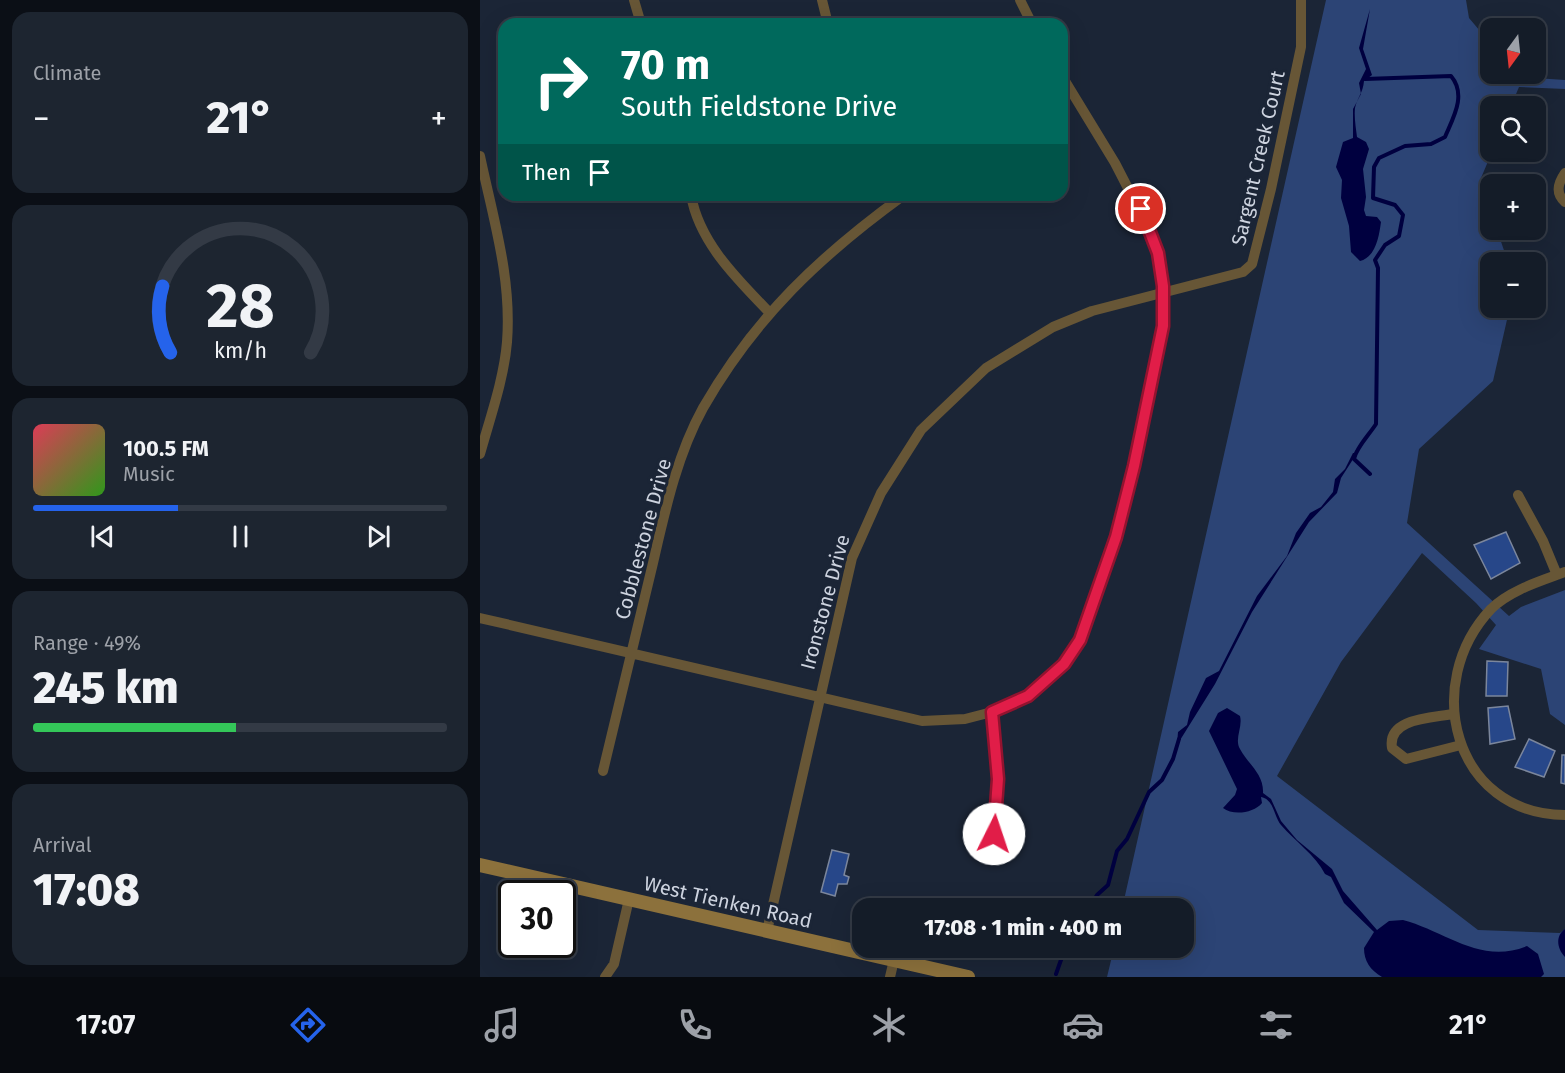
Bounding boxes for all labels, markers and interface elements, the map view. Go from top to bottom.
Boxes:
north arrow [1480,18,1546,84]
map controls [1480,18,1546,318]
text: 70 m [621,40,710,90]
icon: right [522,42,600,120]
text: Climate [33,61,101,85]
street label: Sargent Creek Court [1226,67,1290,248]
text: 21° [206,91,274,145]
text: South Fieldstone Drive [621,91,897,123]
button: search [1480,96,1546,162]
text: − [33,99,50,139]
text: + [431,99,447,139]
icon: arrive [583,156,616,189]
text: Then [522,159,571,186]
button: + [1480,174,1546,240]
pin [1115,183,1166,234]
icon: arrive [1124,192,1157,225]
button: − [1480,252,1546,318]
text: 28 [206,269,274,344]
text: km/h [213,338,267,364]
text: 100.5 FM [123,435,209,462]
street label: Cobblestone Drive [610,456,676,622]
text: Music [123,462,175,486]
icon: previous [86,520,119,553]
icon: pause [224,520,257,553]
icon: next [362,520,395,553]
street label: Ironstone Drive [795,532,855,672]
text: Range · 49% [33,631,141,655]
text: 245 km [33,661,179,715]
position arrow [962,802,1026,866]
text: Arrival [33,833,92,857]
text: 17:08 [33,863,140,917]
street label: West Tienken Road [642,871,814,933]
speed limit sign: 30 [498,880,576,958]
text: 17:08 · 1 min · 400 m [924,914,1122,941]
icon: directions [287,1004,329,1046]
icon: music [481,1004,523,1046]
icon: phone [674,1004,716,1046]
icon: climate [868,1004,910,1046]
icon: car [1062,1004,1104,1046]
icon: filters [1255,1004,1297,1046]
text: 17:07 [76,1009,135,1041]
text: 21° [1449,1009,1489,1041]

